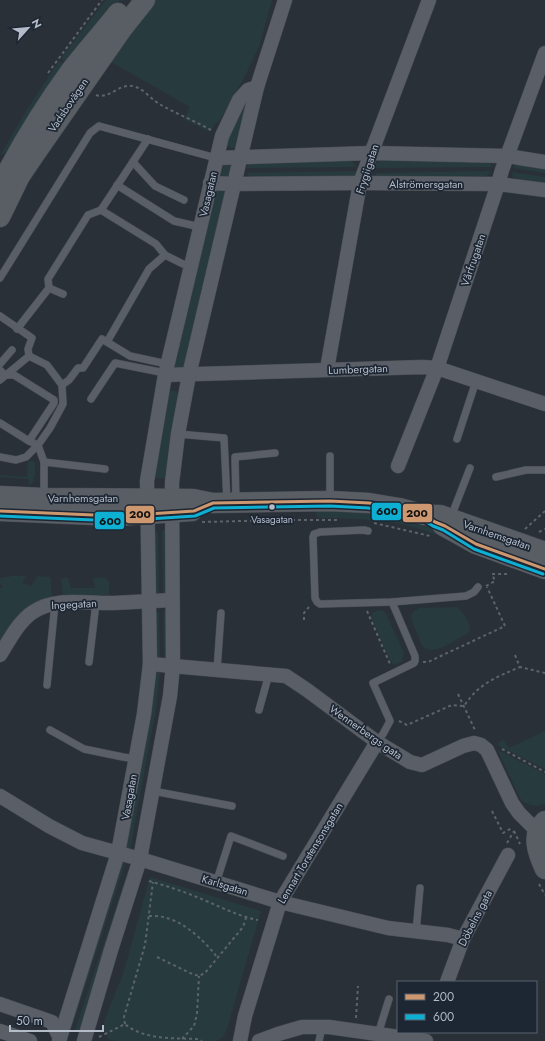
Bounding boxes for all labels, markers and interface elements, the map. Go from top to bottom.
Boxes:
north arrow [8,8,48,48]
text: N [28,16,46,31]
street label: Vadsbovägen [44,75,92,135]
street label: Frygiigatan [351,142,383,196]
street label: Vasagatan [195,170,221,218]
street label: Alströmersgatan [389,176,463,192]
street label: Vårfrugatan [457,232,489,288]
street label: Lumbergatan [328,360,388,378]
street label: Varnhemsgatan [48,490,118,506]
marker: Vasagatan [267,502,277,512]
line badge: 600 [371,502,402,521]
text: 600 [376,503,398,519]
line badge: 200 [402,503,433,523]
line badge: 200 [125,505,155,524]
text: 200 [406,505,428,521]
text: 200 [129,506,151,522]
line badge: 600 [94,511,125,530]
place label: Vasagatan [251,512,293,527]
text: 600 [99,513,121,529]
street label: Varnhemsgatan [461,516,533,554]
street label: Ingegatan [51,595,97,613]
street label: Wennerbergs gata [326,701,406,763]
street label: Vasagatan [117,773,141,821]
street label: Lennart Torstensonsgatan [273,799,347,907]
street label: Karlsgatan [200,870,250,900]
street label: Döbelns gata [454,887,496,949]
legend [397,981,537,1033]
text: 200 [433,988,454,1006]
scale bar [10,1007,103,1033]
text: 600 [433,1008,454,1026]
text: 50 m [16,1012,43,1030]

